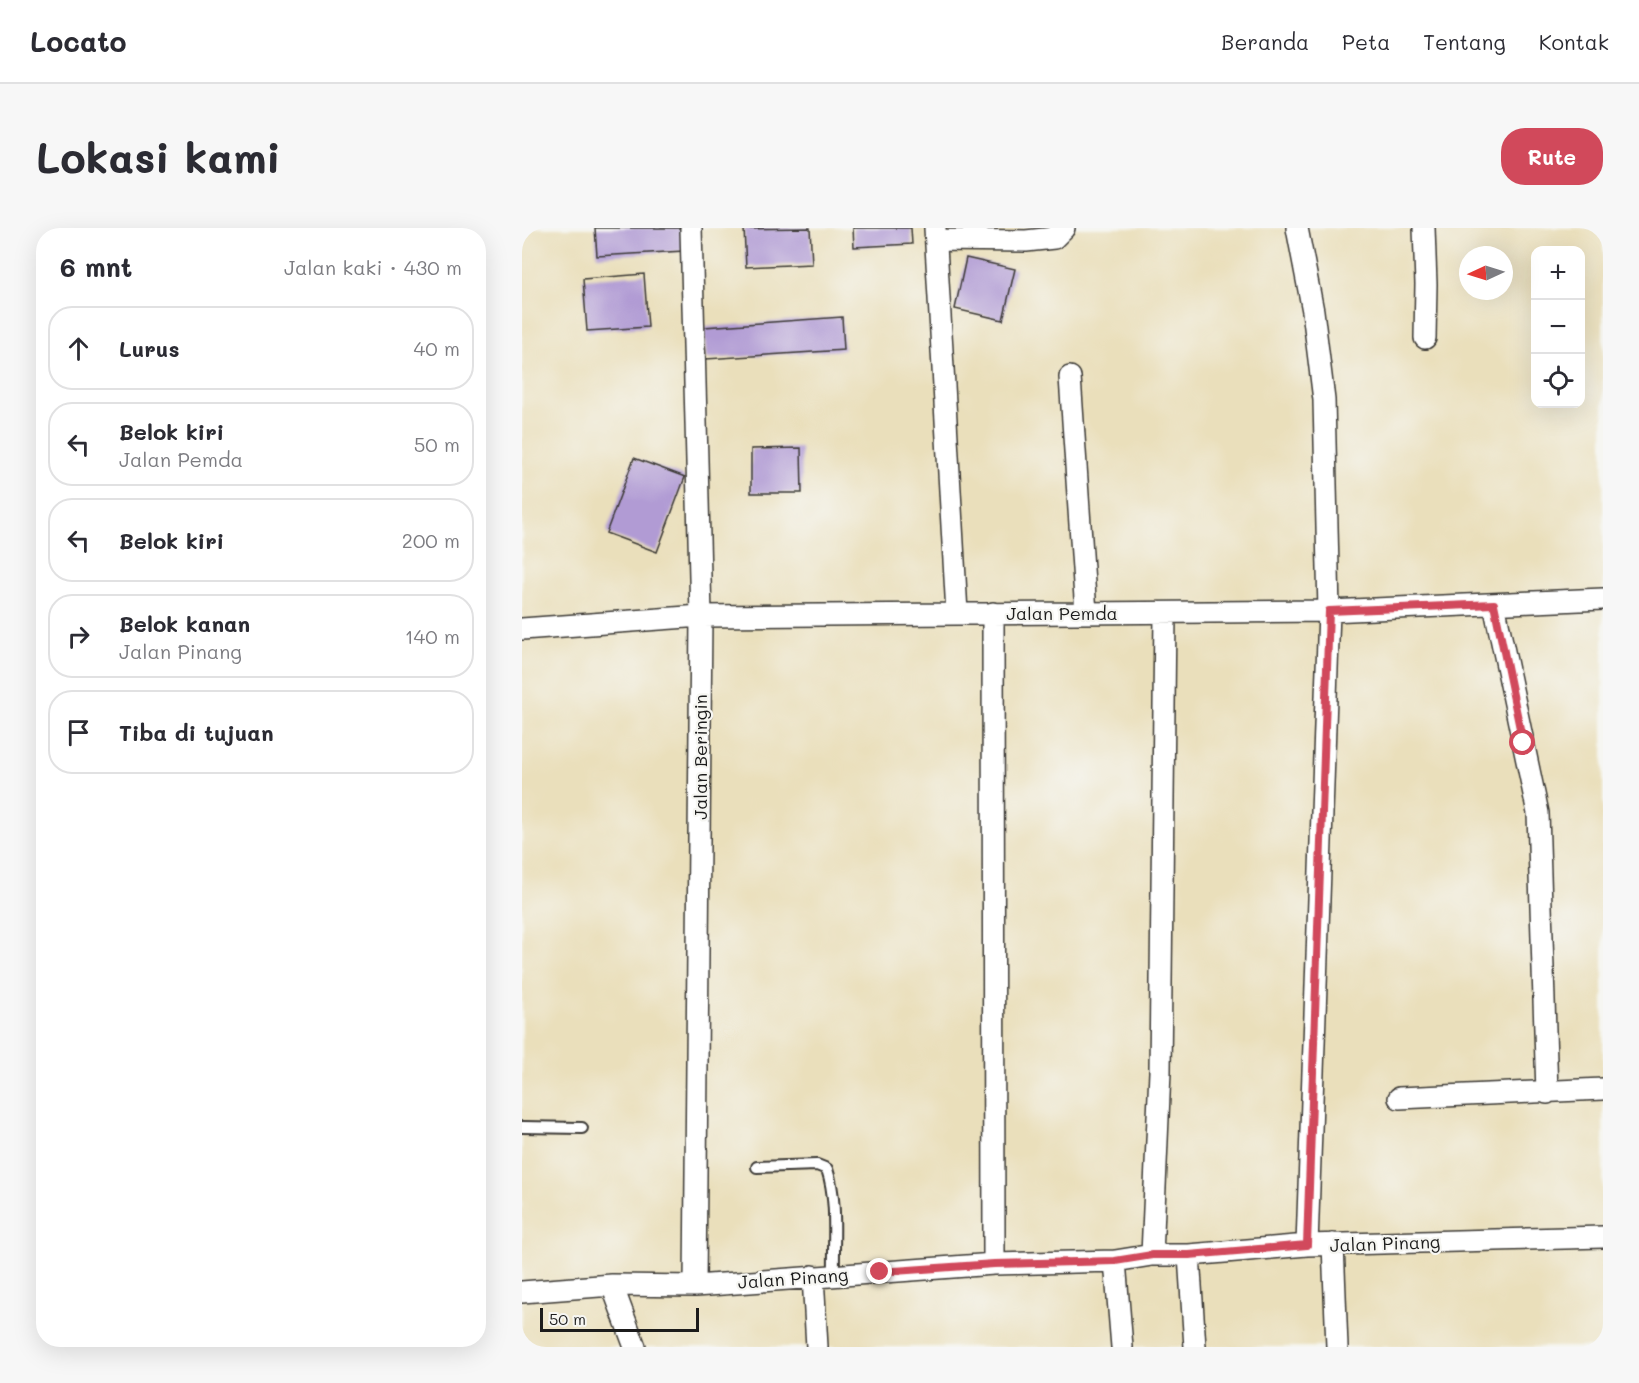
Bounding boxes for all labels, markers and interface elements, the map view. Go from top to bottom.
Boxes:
text: Locato [30,23,127,59]
text: Beranda [1221,28,1309,55]
text: Peta [1342,28,1390,55]
text: Tentang [1423,28,1506,55]
text: Kontak [1539,28,1609,55]
button: Rute [1501,128,1603,185]
text: Lokasi kami [36,129,281,184]
north arrow [1459,246,1513,300]
map controls [1531,246,1585,408]
button: + [1531,246,1585,300]
text: 6 mnt [60,250,132,284]
text: Jalan kaki · 430 m [284,254,462,280]
button: − [1531,300,1585,354]
icon: ahead [62,332,95,365]
text: Lurus [119,334,180,363]
text: 40 m [414,335,460,361]
button: locate [1531,354,1585,408]
text: Belok kiri [119,417,224,446]
icon: left [62,428,95,461]
text: 50 m [414,431,460,457]
text: Jalan Pemda [119,446,243,472]
icon: left [62,524,95,557]
text: Belok kiri [119,526,224,555]
text: 200 m [402,527,460,553]
street label: Jalan Pemda [1006,601,1118,625]
text: Belok kanan [119,609,250,638]
icon: right [62,620,95,653]
text: 140 m [405,623,460,649]
text: Jalan Pinang [119,638,242,664]
street label: Jalan Beringin [688,694,712,820]
icon: arrive [62,716,95,749]
text: Tiba di tujuan [119,718,274,747]
route start [1509,729,1535,755]
street label: Jalan Pinang [1329,1229,1441,1257]
route end [866,1258,892,1284]
street label: Jalan Pinang [737,1262,849,1294]
scale bar [540,1305,699,1332]
text: 50 m [549,1308,586,1329]

